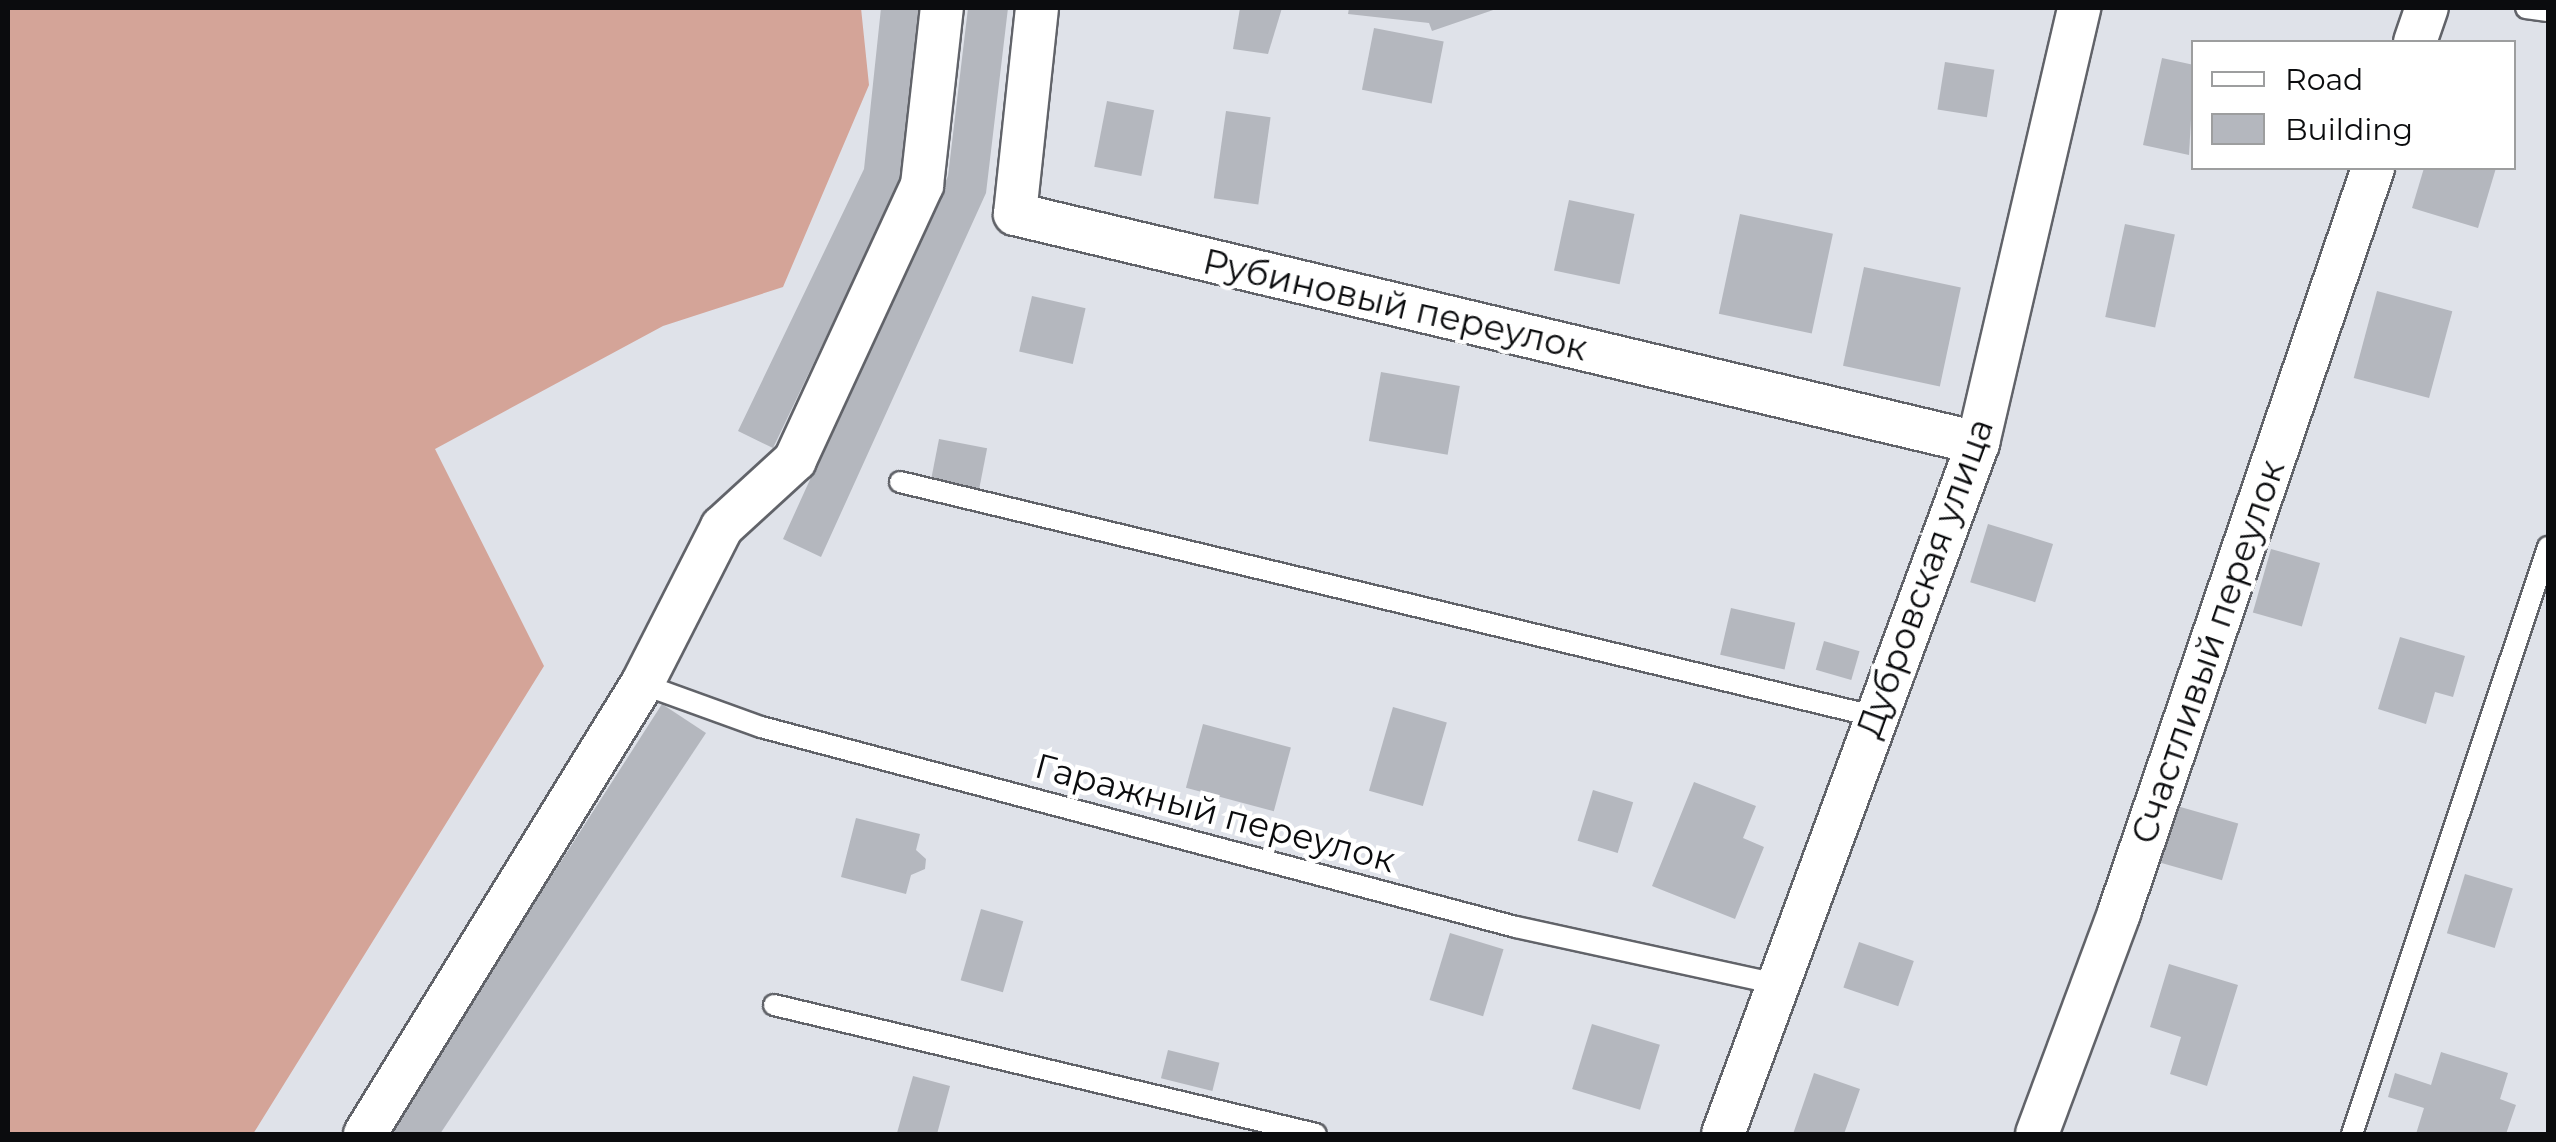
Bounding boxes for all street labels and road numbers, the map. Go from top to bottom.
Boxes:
street label: Рубиновый переулок [1199,240,1591,370]
street label: Дубровская улица [1848,413,2002,743]
street label: Счастливый переулок [2123,455,2293,849]
street label: Гаражный переулок [1030,745,1400,881]

